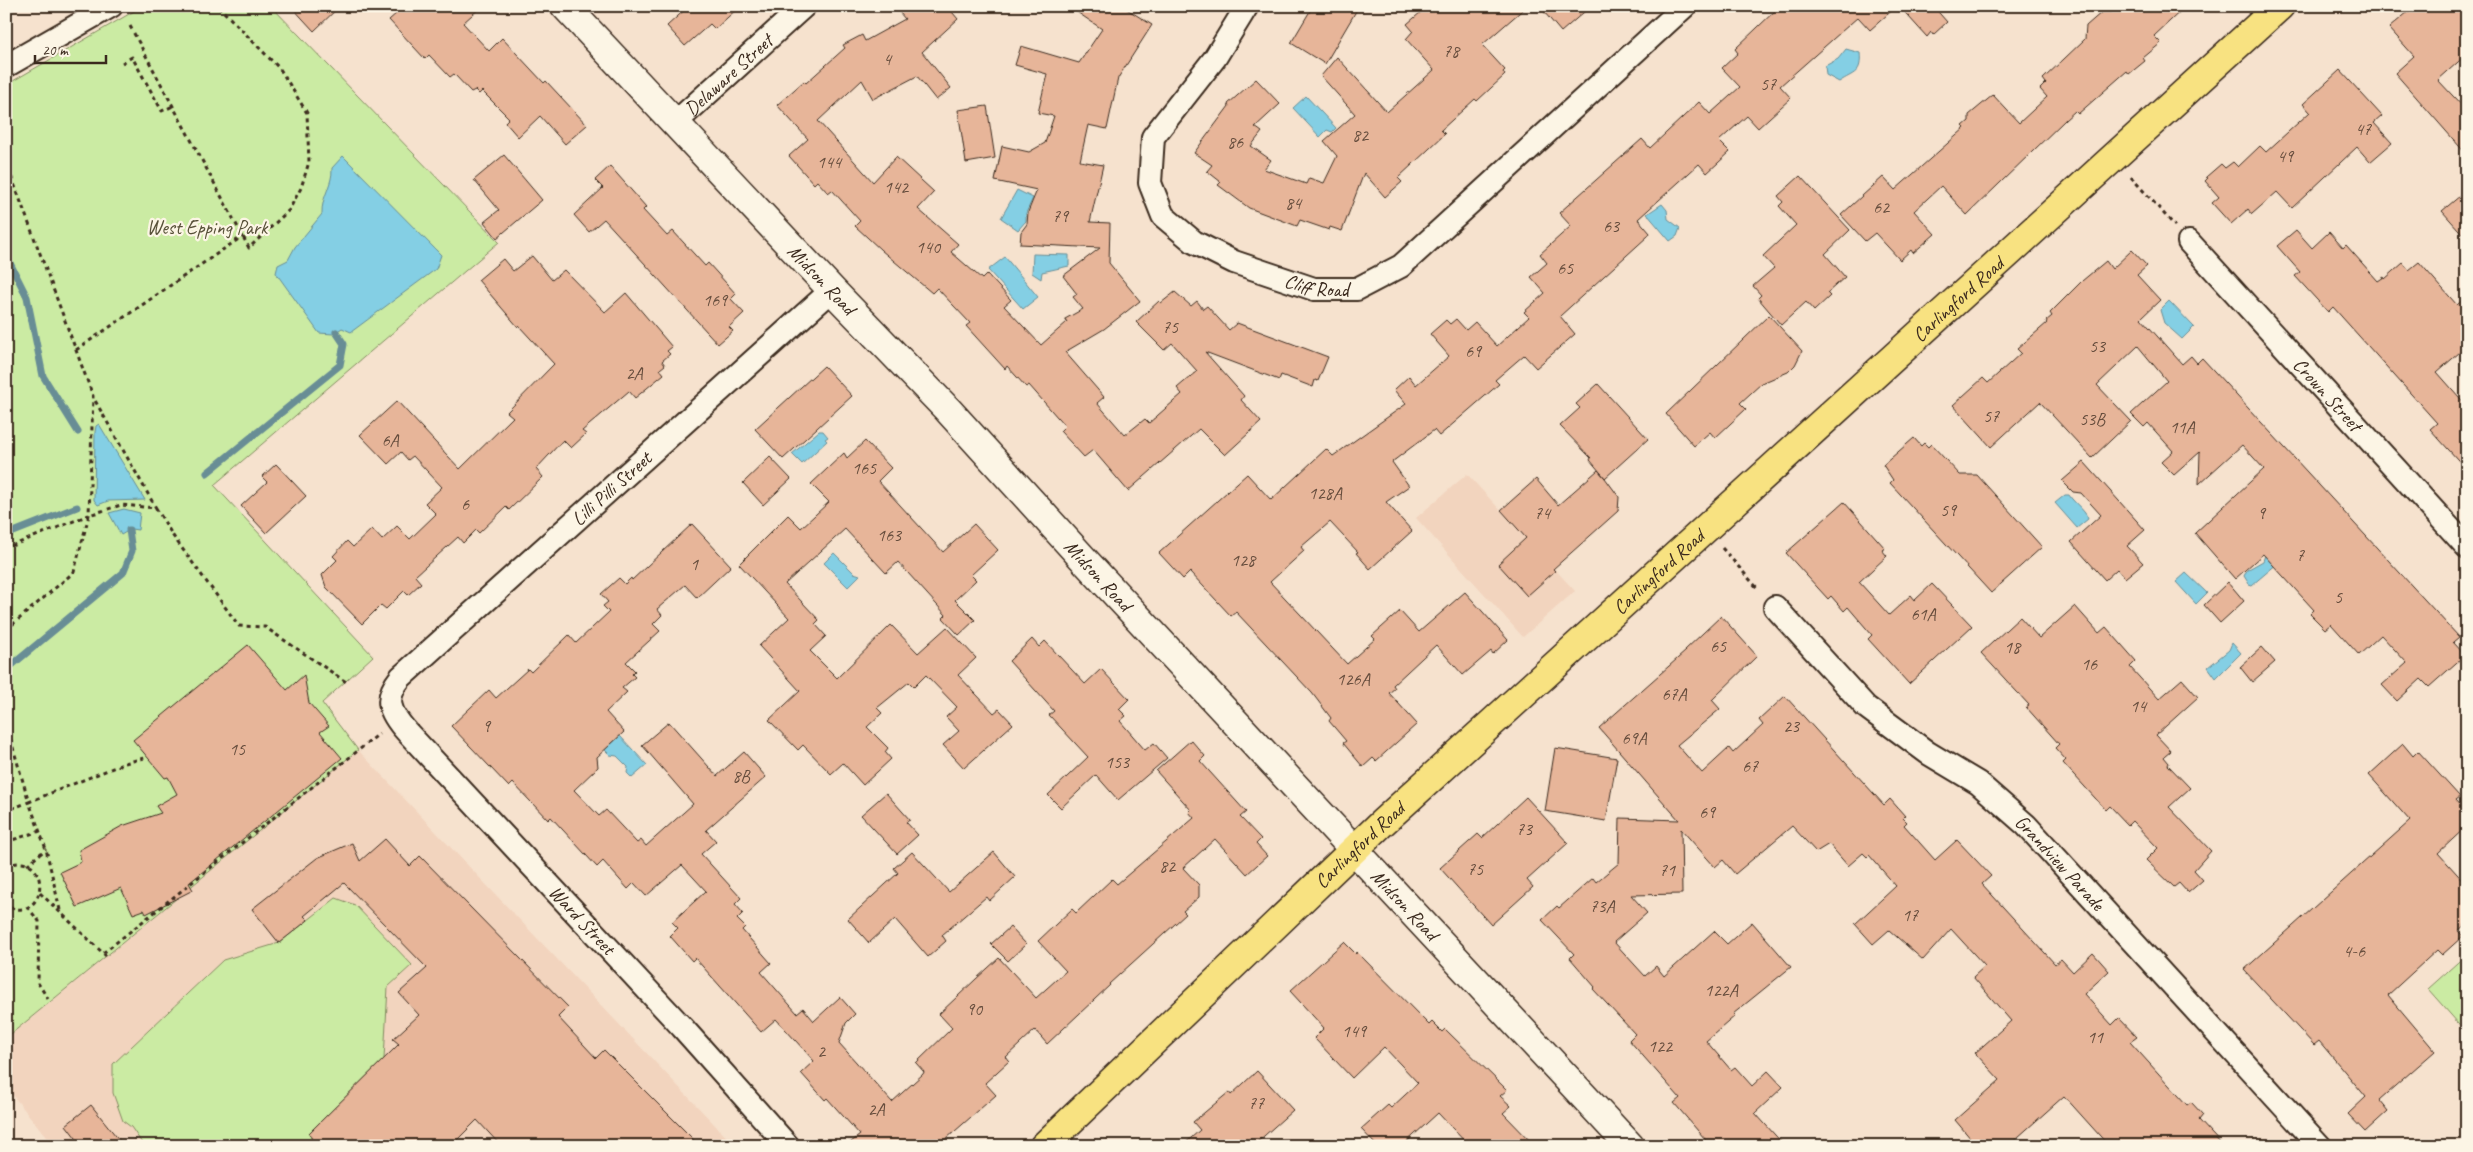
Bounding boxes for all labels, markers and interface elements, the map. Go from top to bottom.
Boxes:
street label: Delaware Street [679,26,780,121]
scale bar [35,32,106,64]
house number: 78 [1443,40,1461,62]
text: 20 m [42,41,69,60]
house number: 4 [883,48,893,70]
house number: 57 [1760,73,1777,95]
house number: 47 [2355,118,2372,140]
house number: 82 [1352,124,1370,146]
house number: 86 [1227,131,1244,153]
house number: 49 [2277,145,2295,167]
house number: 144 [817,151,843,173]
house number: 142 [884,176,910,198]
house number: 84 [1285,192,1303,214]
house number: 62 [1873,196,1891,218]
house number: 79 [1052,205,1070,227]
park label: West Epping Park [147,215,269,240]
house number: 63 [1603,215,1621,237]
house number: 140 [916,236,942,258]
street label: Midson Road [783,239,864,322]
street label: Carlingford Road [1907,249,2011,347]
house number: 65 [1557,257,1574,279]
street label: Cliff Road [1282,268,1352,302]
house number: 169 [703,289,729,311]
house number: 75 [1162,316,1179,338]
house number: 53 [2089,335,2107,357]
house number: 69 [1465,340,1483,362]
street label: Crown Street [2288,352,2370,439]
house number: 2A [625,362,644,384]
house number: 57 [1983,405,2000,427]
house number: 53B [2079,408,2106,430]
house number: 11A [2169,416,2196,438]
house number: 6A [381,429,400,451]
street label: Lilli Pilli Street [566,444,658,531]
house number: 165 [852,457,877,479]
house number: 128A [1308,482,1343,504]
house number: 6 [461,493,470,515]
house number: 59 [1940,499,1958,521]
house number: 74 [1534,502,1552,524]
house number: 9 [2257,502,2267,524]
street label: Carlingford Road [1607,522,1712,620]
house number: 163 [877,524,903,546]
street label: Midson Road [1059,534,1140,618]
house number: 7 [2296,544,2305,566]
house number: 128 [1231,549,1257,571]
house number: 1 [690,553,699,575]
house number: 5 [2334,586,2343,608]
house number: 61A [1910,603,1937,625]
house number: 65 [1710,635,1727,657]
house number: 18 [2004,636,2022,658]
house number: 16 [2081,653,2098,675]
house number: 126A [1336,668,1371,690]
house number: 67A [1661,683,1688,705]
house number: 14 [2130,695,2148,717]
house number: 9 [482,715,492,737]
house number: 23 [1783,715,1801,737]
house number: 69A [1621,727,1648,749]
house number: 15 [229,738,246,760]
house number: 153 [1105,751,1131,773]
house number: 67 [1742,755,1759,777]
house number: 8B [732,765,751,787]
street label: Carlingford Road [1309,794,1412,894]
house number: 69 [1699,801,1717,823]
street label: Grandview Parade [2010,809,2111,917]
house number: 73 [1516,818,1534,840]
house number: 82 [1159,855,1177,877]
house number: 75 [1467,858,1484,880]
house number: 71 [1659,859,1676,881]
street label: Midson Road [1366,864,1446,948]
street label: Ward Street [543,880,622,962]
house number: 73A [1589,895,1616,917]
house number: 17 [1902,904,1919,926]
house number: 4-6 [2343,940,2366,962]
house number: 122A [1704,979,1739,1001]
house number: 90 [966,998,984,1020]
house number: 149 [1342,1020,1368,1042]
house number: 11 [2087,1026,2104,1048]
house number: 122 [1648,1035,1674,1057]
house number: 2 [817,1040,827,1062]
house number: 77 [1248,1092,1265,1114]
house number: 2A [867,1098,886,1120]

